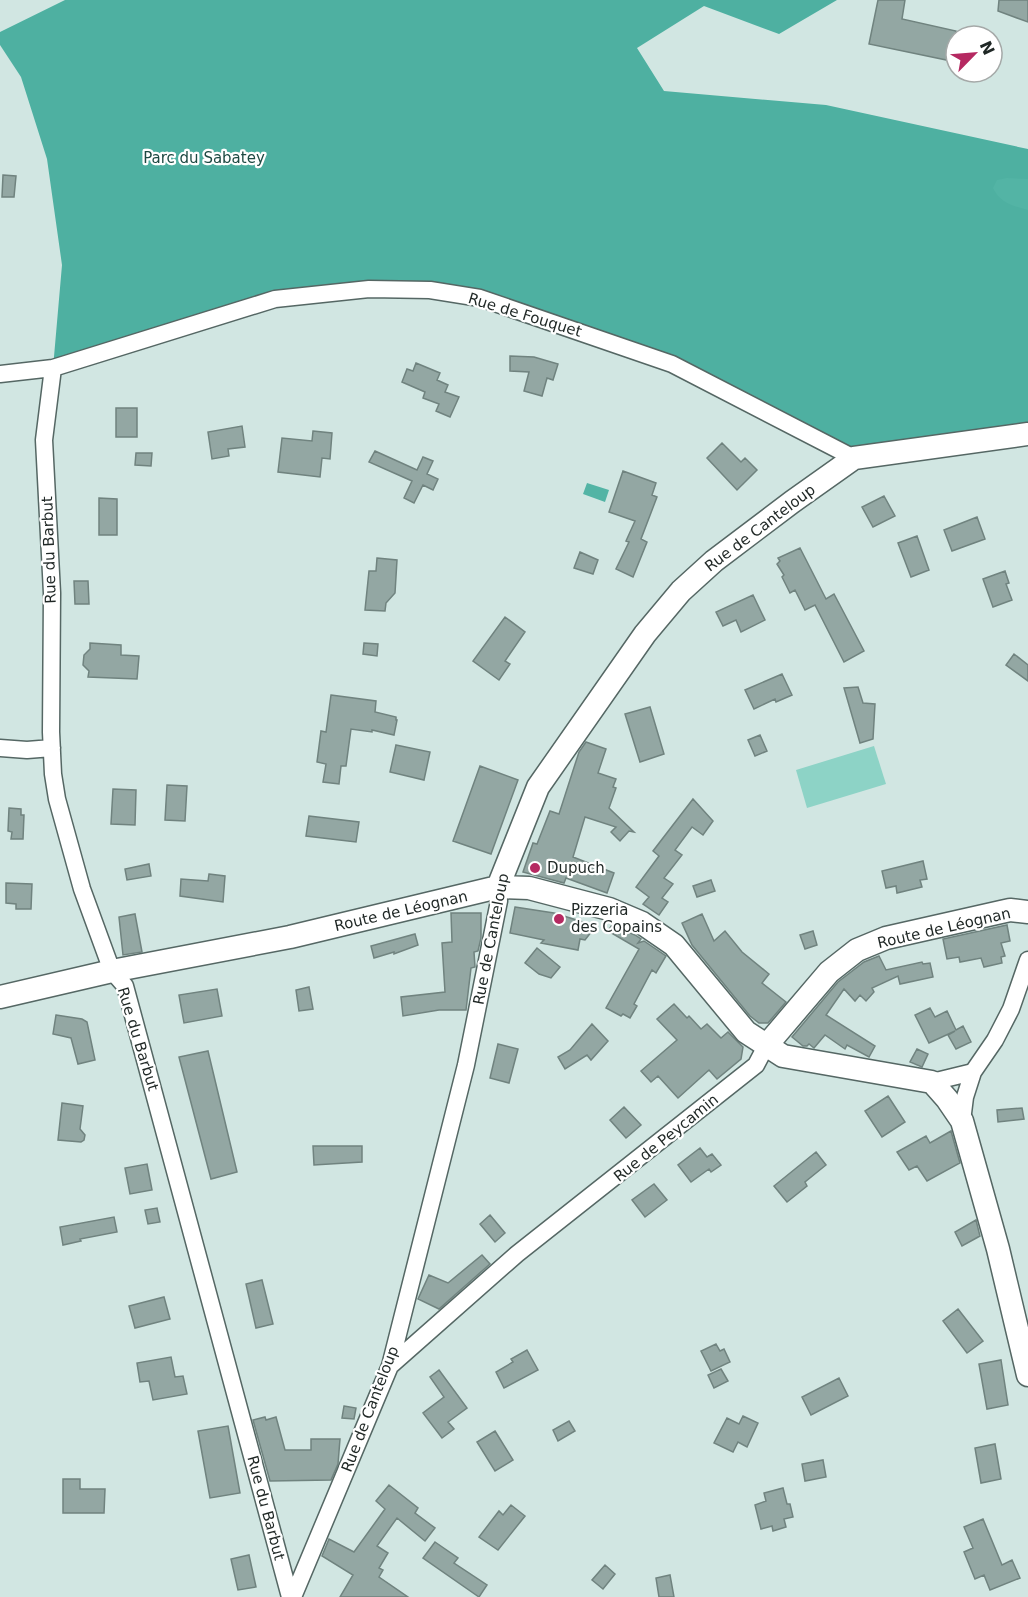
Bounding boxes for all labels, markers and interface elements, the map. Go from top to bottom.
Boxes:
north arrow [944,24,1004,84]
text: N [976,38,999,58]
park label: Parc du Sabatey [143,149,265,167]
street label: Rue de Fouquet [466,289,584,341]
street label: Rue de Canteloup [701,481,819,575]
street label: Rue du Barbut [38,496,60,604]
place label: Dupuch [547,859,605,877]
marker: Dupuch [528,861,542,875]
street label: Rue de Canteloup [469,872,513,1006]
street label: Route de Léognan [333,887,469,935]
place label: Pizzeria des Copains [571,901,662,936]
street label: Route de Léognan [876,904,1012,952]
marker: Pizzeria des Copains [552,912,566,926]
street label: Rue du Barbut [114,985,162,1093]
street label: Rue de Peycamin [610,1090,722,1186]
street label: Rue de Canteloup [338,1343,402,1475]
street label: Rue du Barbut [243,1454,289,1562]

